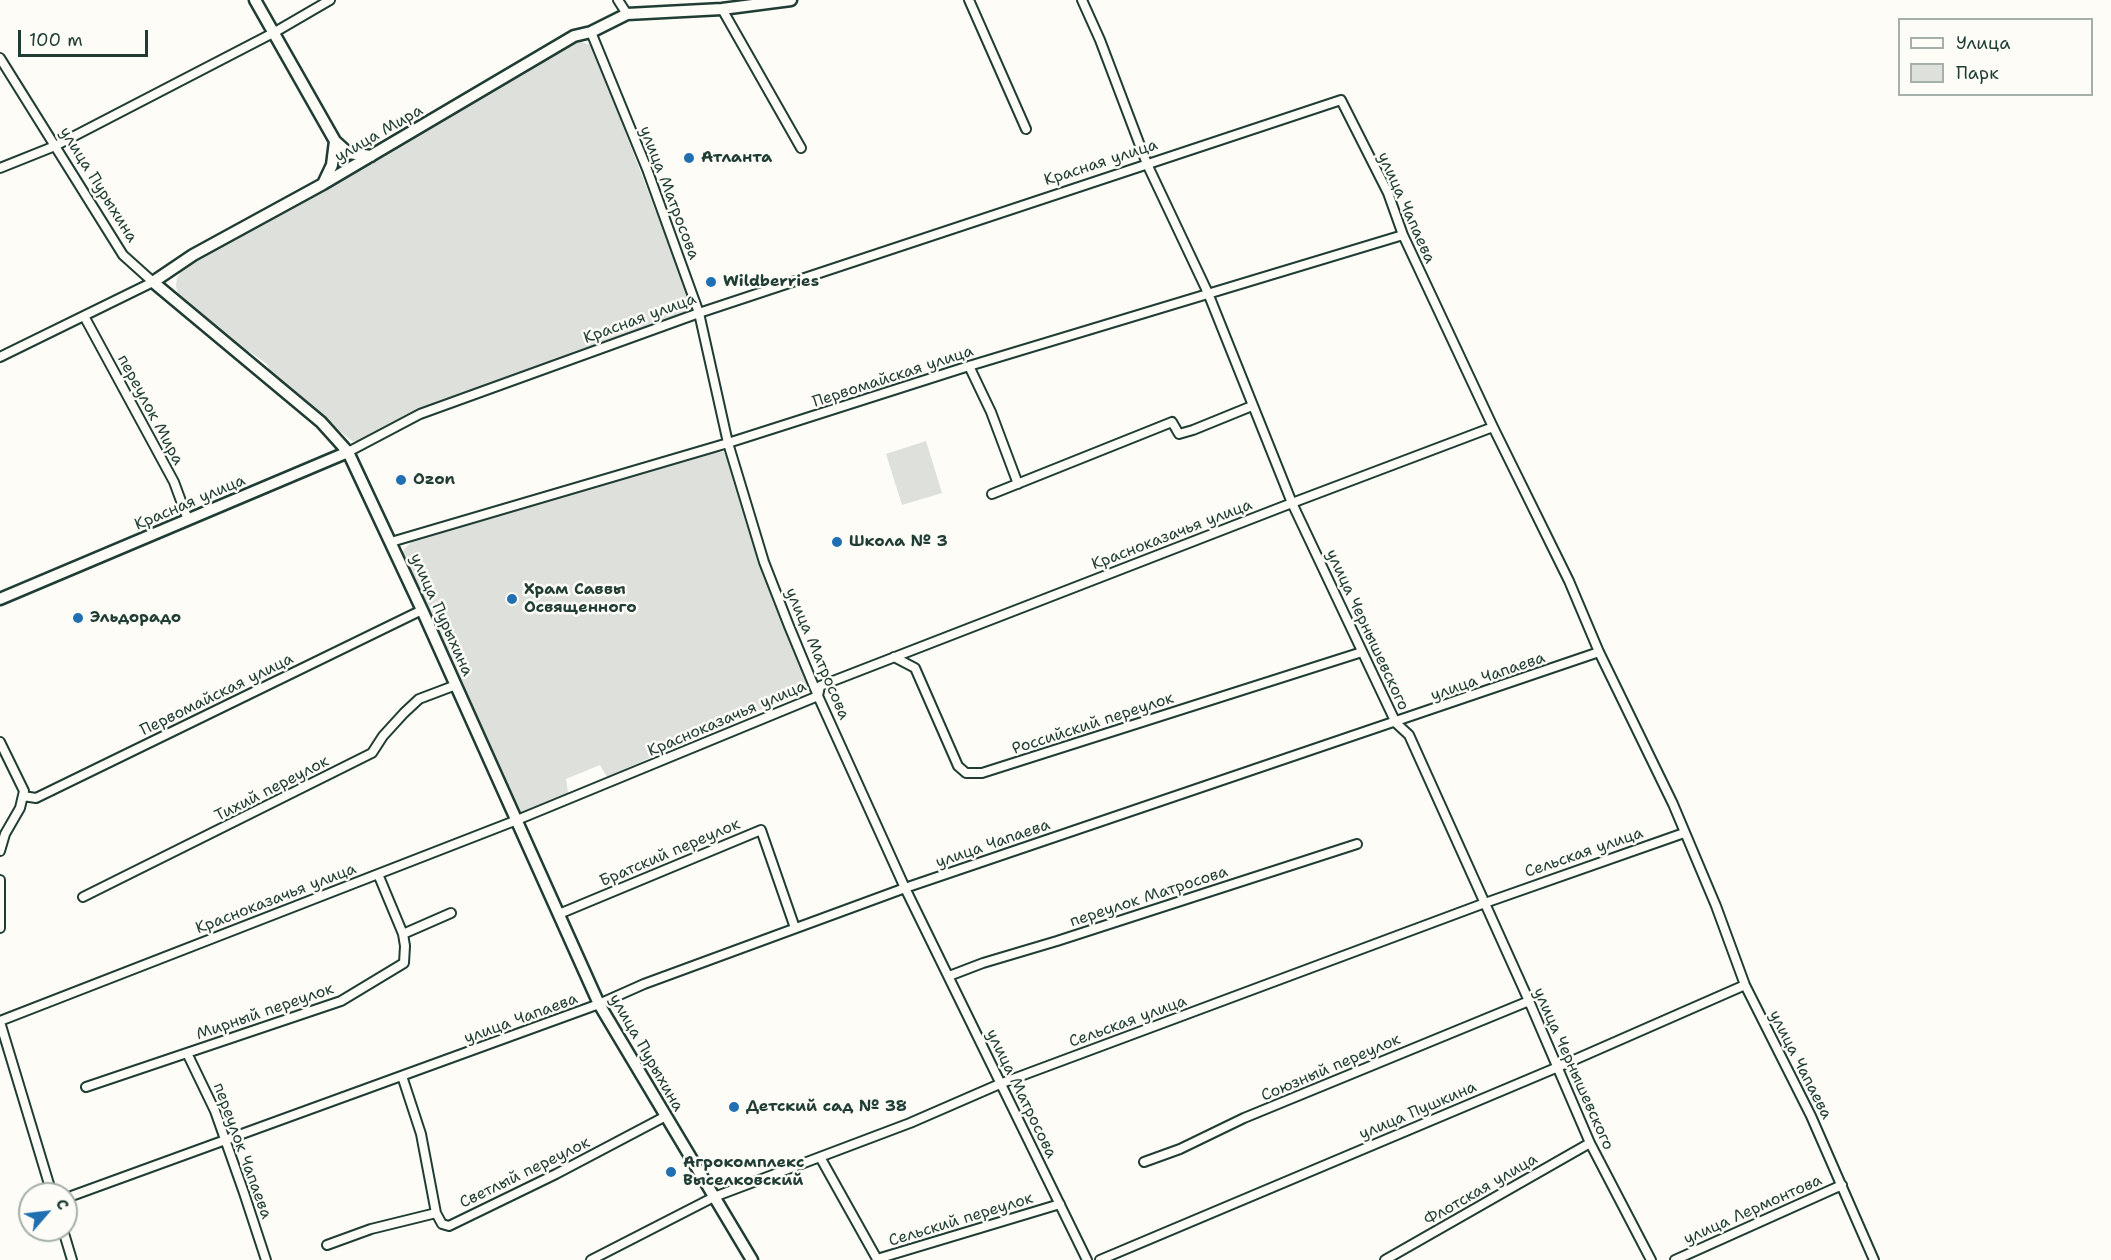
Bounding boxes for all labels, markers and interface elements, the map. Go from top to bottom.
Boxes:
scale bar [21,18,152,56]
legend [1898,18,2093,96]
text: 100 m [29,28,83,52]
text: Улица [1956,31,2010,55]
text: Парк [1956,61,1999,85]
street label: улица Мира [332,101,426,167]
street label: улица Пурыхина [55,124,141,246]
street label: улица Матросова [635,124,703,262]
street label: Красная улица [1042,136,1160,190]
place label: Атланта [701,148,772,168]
street label: улица Чапаева [1373,149,1439,267]
marker: Атланта [682,151,696,165]
place label: Wildberries [723,272,819,292]
marker: Wildberries [704,275,718,289]
street label: Красная улица [581,290,699,348]
street label: Первомайская улица [810,342,976,412]
street label: переулок Мира [113,351,187,469]
place label: Ozon [413,470,455,490]
street label: Красная улица [132,471,248,535]
marker: Ozon [394,473,408,487]
street label: Красноказачья улица [1089,495,1255,575]
place label: Школа № 3 [849,532,948,552]
marker: Школа № 3 [830,535,844,549]
street label: улица Чернышевского [1321,546,1413,714]
street label: улица Пурыхина [405,551,477,679]
place label: Храм Саввы Освященного [524,580,637,618]
street label: улица Матросова [781,585,853,723]
marker: Храм Саввы Освященного [505,592,519,606]
place label: Эльдорадо [90,608,181,628]
marker: Эльдорадо [71,611,85,625]
street label: улица Чапаева [1428,648,1548,706]
street label: Первомайская улица [137,650,297,740]
street label: Красноказачья улица [645,677,809,761]
street label: Российский переулок [1010,689,1176,759]
street label: Тихий переулок [212,752,332,826]
street label: Братский переулок [597,815,743,891]
street label: улица Чапаева [933,815,1053,873]
street label: Сельская улица [1522,824,1646,882]
street label: Красноказачья улица [193,859,359,939]
street label: переулок Матросова [1068,862,1230,932]
street label: Мирный переулок [194,979,336,1045]
street label: улица Чернышевского [1529,985,1617,1153]
street label: улица Чапаева [462,990,580,1048]
street label: улица Пурыхина [605,991,687,1115]
street label: Сельская улица [1066,992,1190,1052]
street label: улица Чапаева [1764,1007,1836,1123]
street label: улица Матросова [981,1026,1061,1162]
street label: Союзный переулок [1258,1030,1404,1106]
street label: улица Пушкина [1356,1078,1480,1144]
street label: переулок Чапаева [208,1080,276,1222]
place label: Детский сад № 38 [746,1097,907,1117]
marker: Детский сад № 38 [727,1100,741,1114]
street label: Светлый переулок [457,1133,593,1213]
street label: Флотская улица [1421,1150,1541,1230]
place label: Агрокомплекс Выселковский [683,1153,804,1191]
marker: Агрокомплекс Выселковский [664,1165,678,1179]
street label: улица Лермонтова [1681,1171,1825,1249]
north arrow [18,1182,78,1242]
street label: Сельский переулок [887,1189,1035,1251]
text: С [51,1195,74,1214]

